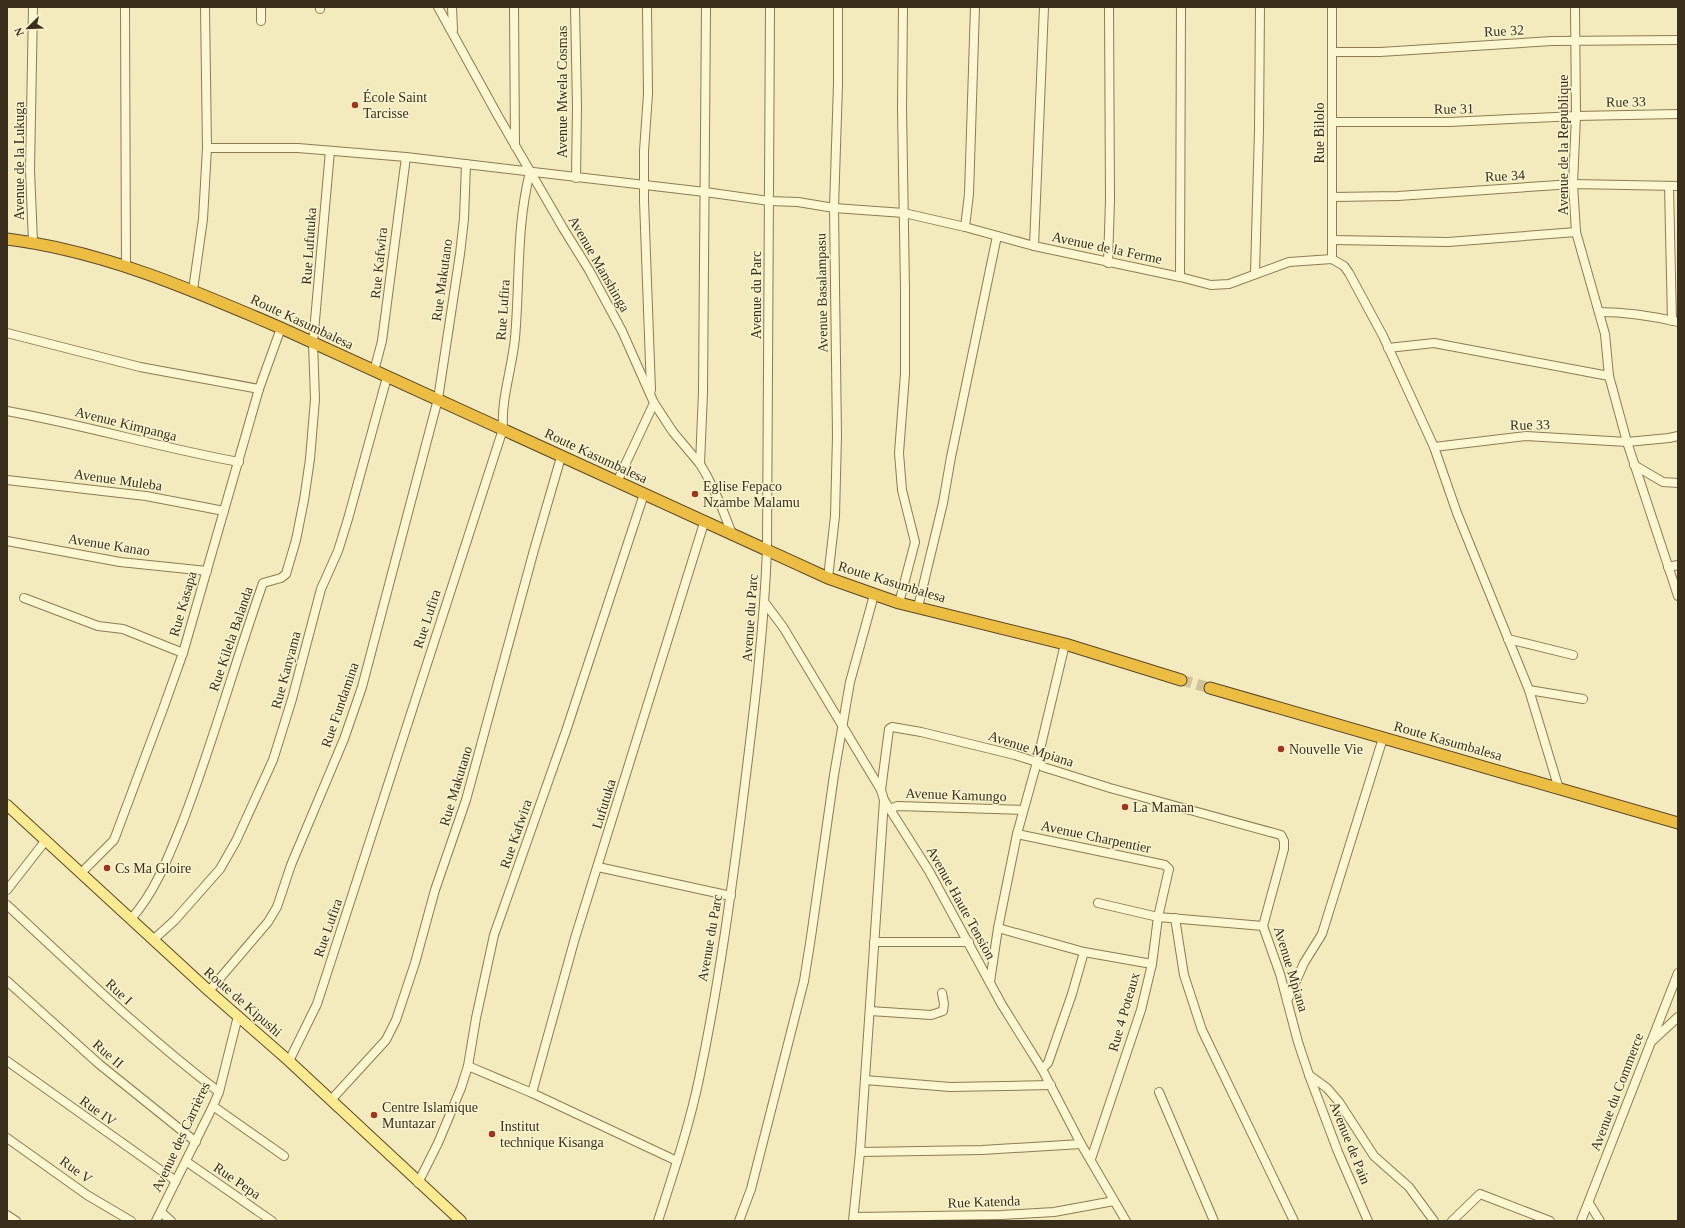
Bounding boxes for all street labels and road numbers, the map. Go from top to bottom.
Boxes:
street label: Rue 32 [1484,22,1524,40]
street label: Avenue Mwela Cosmas [555,26,570,158]
street label: Avenue de la Republique [1556,75,1571,215]
street label: Rue 33 [1606,94,1646,110]
street label: Avenue de la Lukuga [12,101,27,221]
street label: Rue 31 [1434,101,1474,117]
street label: Rue Bilolo [1312,102,1327,164]
street label: Rue 34 [1485,167,1525,185]
street label: Rue Lufutuka [299,206,319,285]
street label: Avenue Manshinga [565,213,633,315]
street label: Rue Kafwira [368,226,390,300]
street label: Avenue de la Ferme [1051,229,1163,267]
street label: Avenue Basalampasu [813,233,831,353]
street label: Rue Makutano [429,238,455,322]
street label: Avenue du Parc [749,251,764,339]
street label: Rue Lufira [493,278,513,341]
street label: Route Kasumbalesa [248,292,356,353]
street label: Avenue Kimpanga [74,404,179,444]
street label: Rue 33 [1510,417,1550,433]
street label: Route Kasumbalesa [542,426,650,487]
street label: Avenue Muleba [73,466,164,494]
street label: Avenue Kanao [67,531,151,559]
street label: Route Kasumbalesa [836,559,948,606]
street label: Rue Kasapa [167,569,200,638]
street label: Avenue du Parc [739,573,761,663]
street label: Rue Kilela Balanda [206,584,256,693]
street label: Rue Lufira [410,587,444,650]
street label: Rue Kanyama [268,629,304,710]
street label: Rue Fundamina [318,660,362,750]
street label: Route Kasumbalesa [1392,718,1504,764]
street label: Avenue Mpiana [986,728,1076,770]
street label: Rue Makutano [437,744,475,828]
street label: Lufutuka [589,777,619,831]
street label: Avenue Kamungo [905,786,1007,804]
street label: Rue Kafwira [497,797,535,870]
street label: Avenue Charpentier [1040,818,1153,856]
street label: Avenue Haute Tension [924,844,998,962]
street label: Avenue du Parc [695,893,725,983]
street label: Rue Lufira [311,896,345,959]
street label: Avenue Mpiana [1271,924,1311,1014]
street label: Route de Kipushi [201,964,285,1040]
street label: Rue 4 Poteaux [1106,971,1142,1053]
street label: Rue I [103,976,136,1008]
street label: Avenue du Commerce [1588,1031,1646,1153]
street label: Rue II [90,1037,127,1071]
street label: Avenue des Carrières [149,1080,213,1194]
street label: Rue IV [77,1093,119,1129]
street label: Avenue de Pain [1327,1100,1373,1186]
street label: Rue V [57,1153,95,1187]
street label: Rue Pepa [211,1160,264,1203]
street label: Rue Katenda [947,1193,1021,1211]

